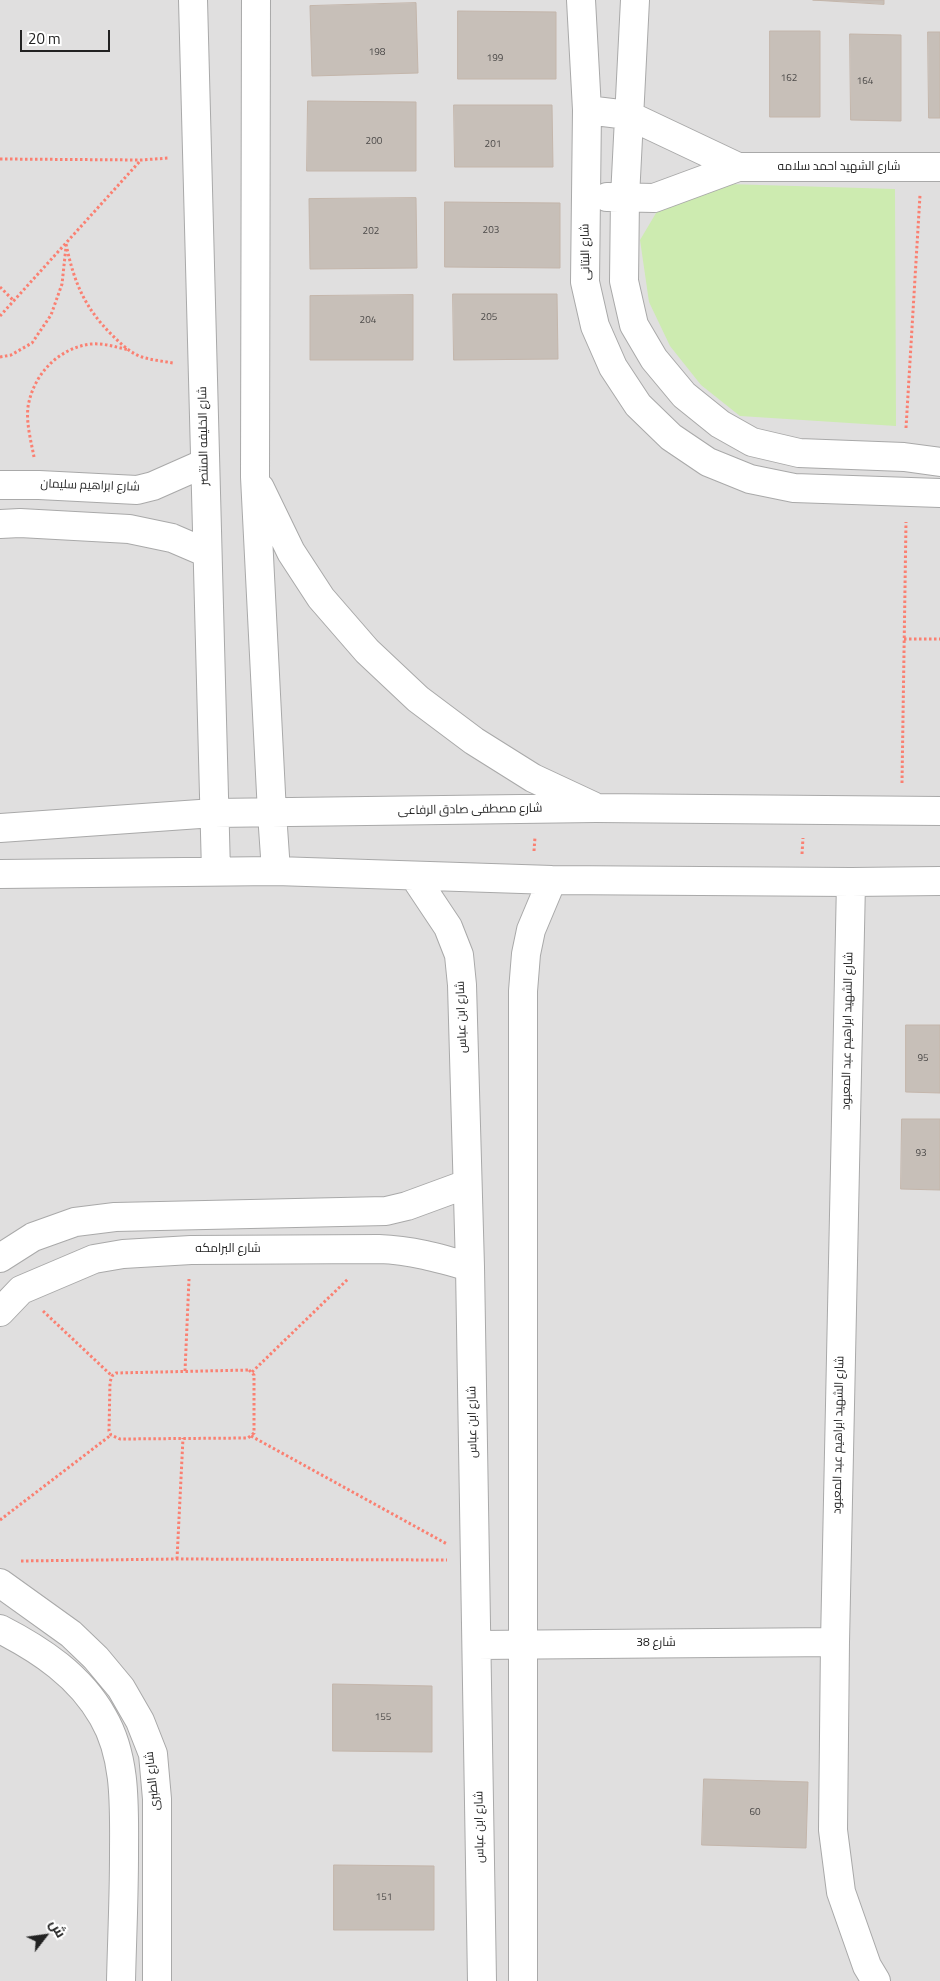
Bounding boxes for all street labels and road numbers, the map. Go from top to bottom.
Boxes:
street label: شارع الشهيد احمد سلامه [778,160,900,174]
street label: شارع البتانى [578,223,594,281]
street label: شارع الخليفه المنتصر [196,386,212,486]
street label: شارع ابراهيم سليمان [40,477,140,495]
street label: شارع مصطفى صادق الرفاعى [398,802,542,818]
street label: شارع الشهيد ابراهيم عبد المعبود [839,952,857,1110]
street label: شارع ابن عباس [454,981,470,1053]
street label: شارع البرامكه [195,1242,261,1256]
street label: شارع الشهيد ابراهيم عبد المعبود [830,1356,848,1514]
street label: شارع ابن عباس [465,1386,481,1458]
street label: شارع 38 [636,1636,676,1650]
street label: شارع الطبرى [143,1751,163,1811]
street label: شارع ابن عباس [472,1791,488,1863]

